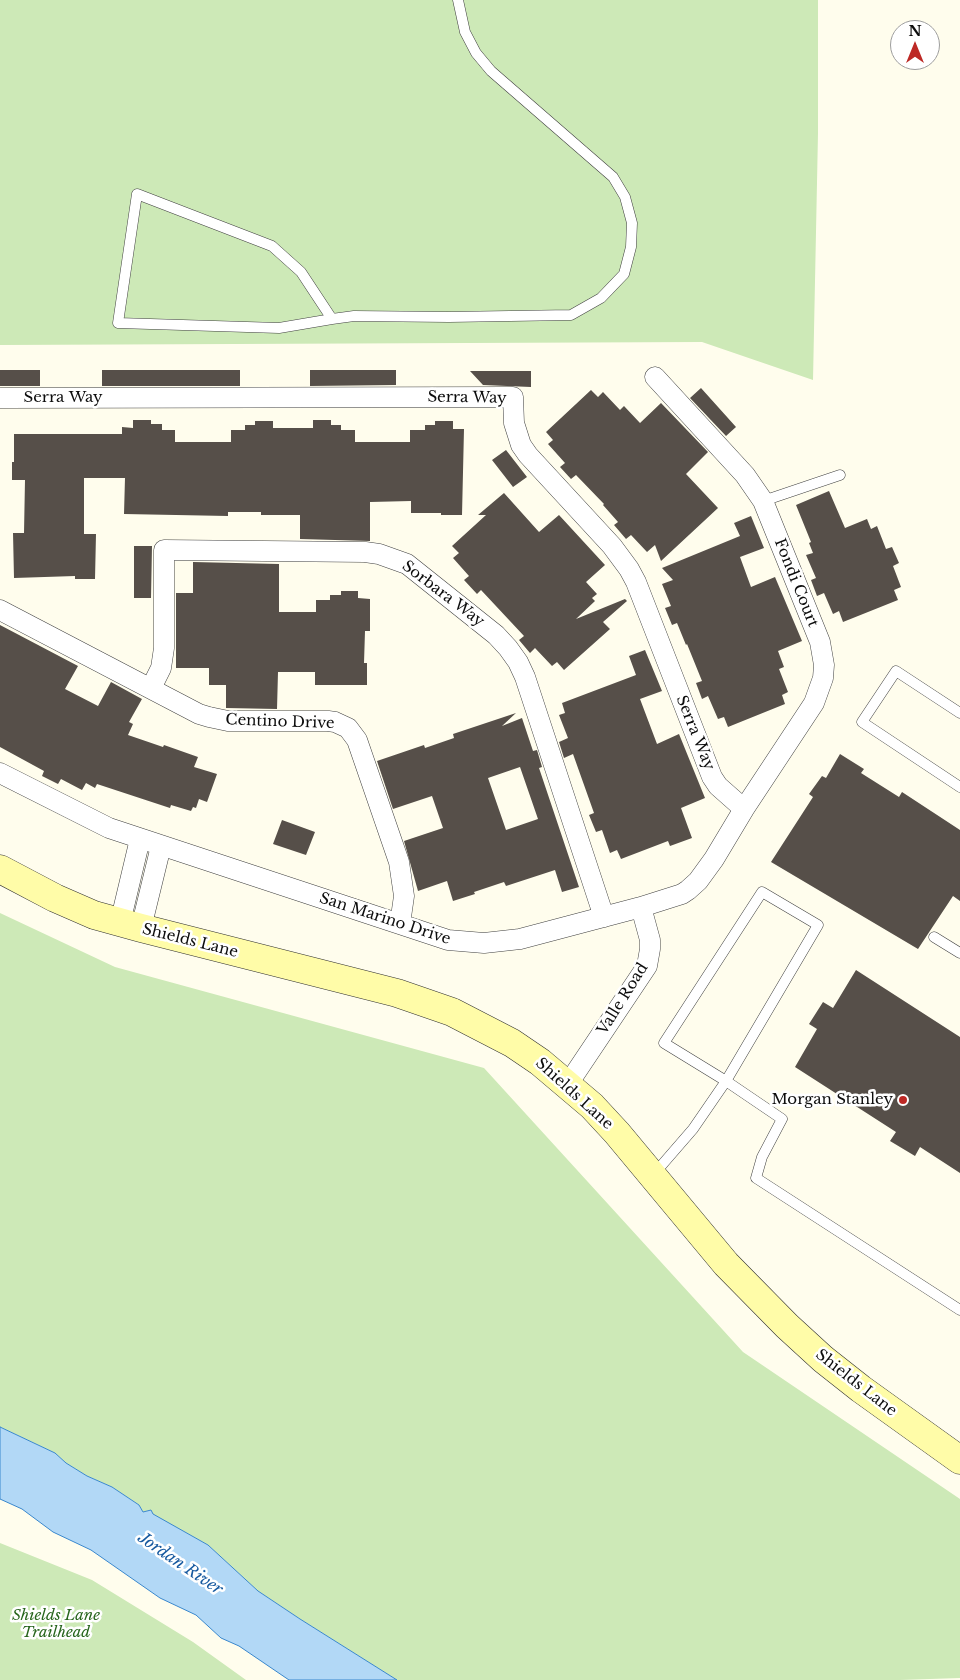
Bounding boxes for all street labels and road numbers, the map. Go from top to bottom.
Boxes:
street label: Serra Way [427,388,507,408]
street label: Serra Way [23,389,103,407]
street label: Fondi Court [770,536,822,630]
street label: Sorbara Way [398,557,488,631]
street label: Serra Way [672,693,718,773]
street label: Centino Drive [225,711,335,733]
street label: San Marino Drive [317,889,453,949]
street label: Shields Lane [140,920,240,962]
street label: Valle Road [594,960,652,1038]
street label: Shields Lane [532,1055,616,1133]
street label: Shields Lane [812,1346,900,1420]

